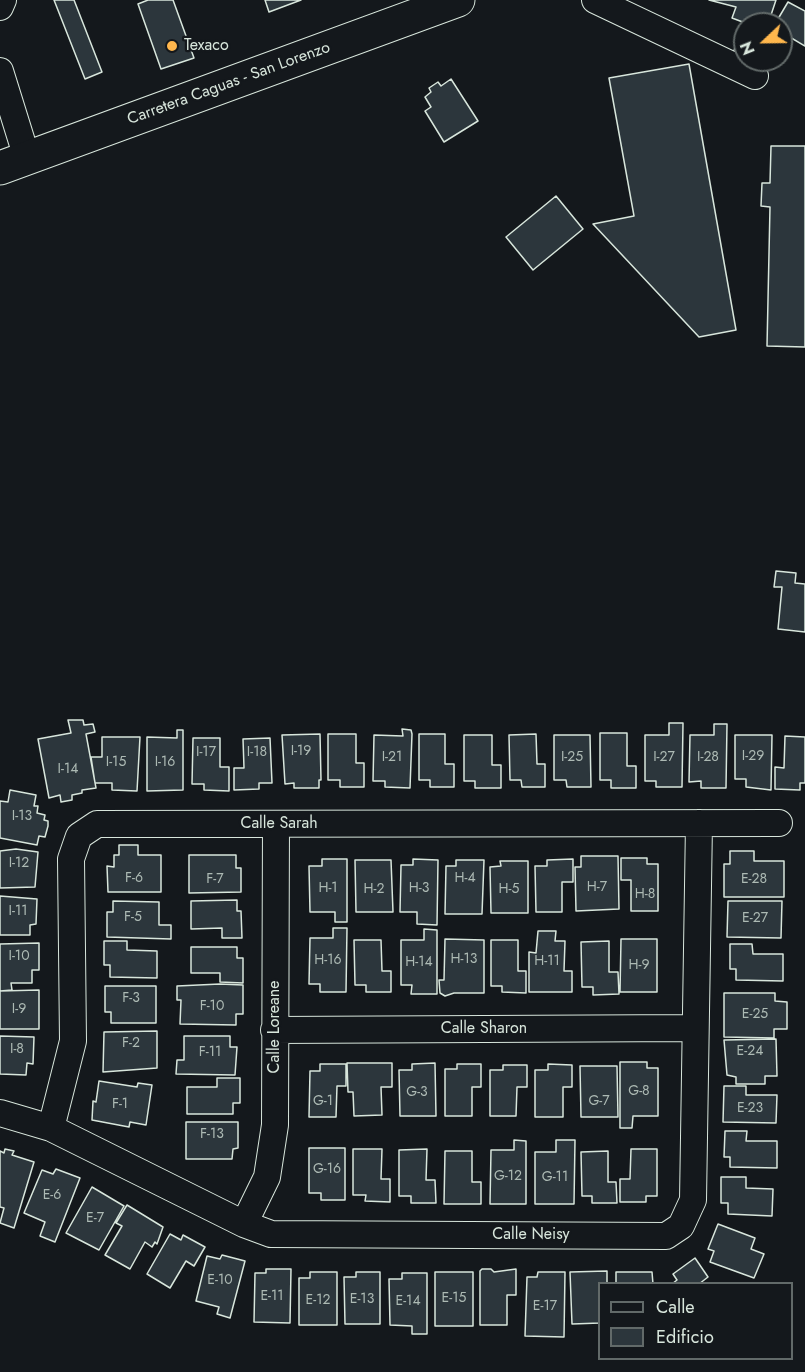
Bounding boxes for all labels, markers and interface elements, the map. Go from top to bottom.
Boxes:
north arrow [733,12,793,72]
place label: Texaco [184,36,229,56]
street label: Carretera Caguas - San Lorenzo [125,38,333,130]
text: N [735,38,761,58]
marker: Texaco [165,39,179,53]
house number: I-19 [291,744,311,760]
house number: I-17 [196,745,216,761]
house number: I-18 [247,745,267,761]
house number: I-29 [742,749,764,765]
house number: I-21 [382,750,402,766]
house number: I-25 [561,750,583,766]
house number: I-27 [653,750,675,766]
house number: I-28 [697,750,719,766]
house number: I-15 [106,755,126,771]
house number: I-16 [155,755,175,771]
house number: I-14 [58,762,78,778]
house number: I-13 [12,809,32,825]
street label: Calle Sarah [240,814,318,834]
house number: I-12 [9,856,29,872]
house number: F-6 [125,871,143,887]
house number: H-4 [454,871,476,887]
house number: F-7 [206,872,224,888]
house number: E-28 [741,872,767,888]
house number: H-7 [587,880,607,896]
house number: H-1 [318,881,338,897]
house number: H-3 [409,881,429,897]
house number: H-2 [364,882,384,898]
house number: H-5 [499,882,519,898]
house number: H-8 [635,887,655,903]
house number: I-11 [9,904,27,920]
house number: F-5 [124,910,142,926]
house number: E-27 [742,911,768,927]
house number: I-10 [8,949,30,965]
house number: H-13 [451,952,477,968]
house number: H-16 [314,953,342,969]
house number: H-11 [534,954,560,970]
house number: H-14 [405,955,433,971]
house number: H-9 [628,958,650,974]
street label: Calle Loreane [265,981,285,1073]
house number: F-3 [122,991,140,1007]
house number: F-10 [200,999,224,1015]
house number: I-9 [12,1002,26,1018]
house number: E-25 [742,1007,768,1023]
street label: Calle Sharon [441,1019,527,1039]
house number: F-2 [122,1036,140,1052]
house number: I-8 [10,1042,24,1058]
house number: E-24 [737,1044,763,1060]
house number: F-11 [199,1045,221,1061]
house number: G-8 [628,1084,650,1100]
house number: G-3 [406,1085,428,1101]
house number: G-1 [313,1094,333,1110]
house number: G-7 [588,1094,610,1110]
house number: F-1 [112,1097,128,1113]
house number: E-23 [737,1101,763,1117]
house number: F-13 [200,1127,224,1143]
house number: G-16 [313,1162,341,1178]
house number: G-12 [494,1169,522,1185]
house number: G-11 [542,1170,568,1186]
house number: E-6 [43,1188,61,1204]
house number: E-7 [86,1211,104,1227]
street label: Calle Neisy [492,1225,570,1245]
house number: E-10 [207,1273,233,1289]
legend [598,1282,793,1360]
house number: E-11 [260,1289,284,1305]
house number: E-15 [442,1291,466,1307]
house number: E-13 [350,1292,374,1308]
house number: E-12 [306,1293,330,1309]
house number: E-14 [395,1294,421,1310]
text: Calle [656,1294,695,1320]
house number: E-17 [533,1299,557,1315]
text: Edificio [656,1324,714,1350]

